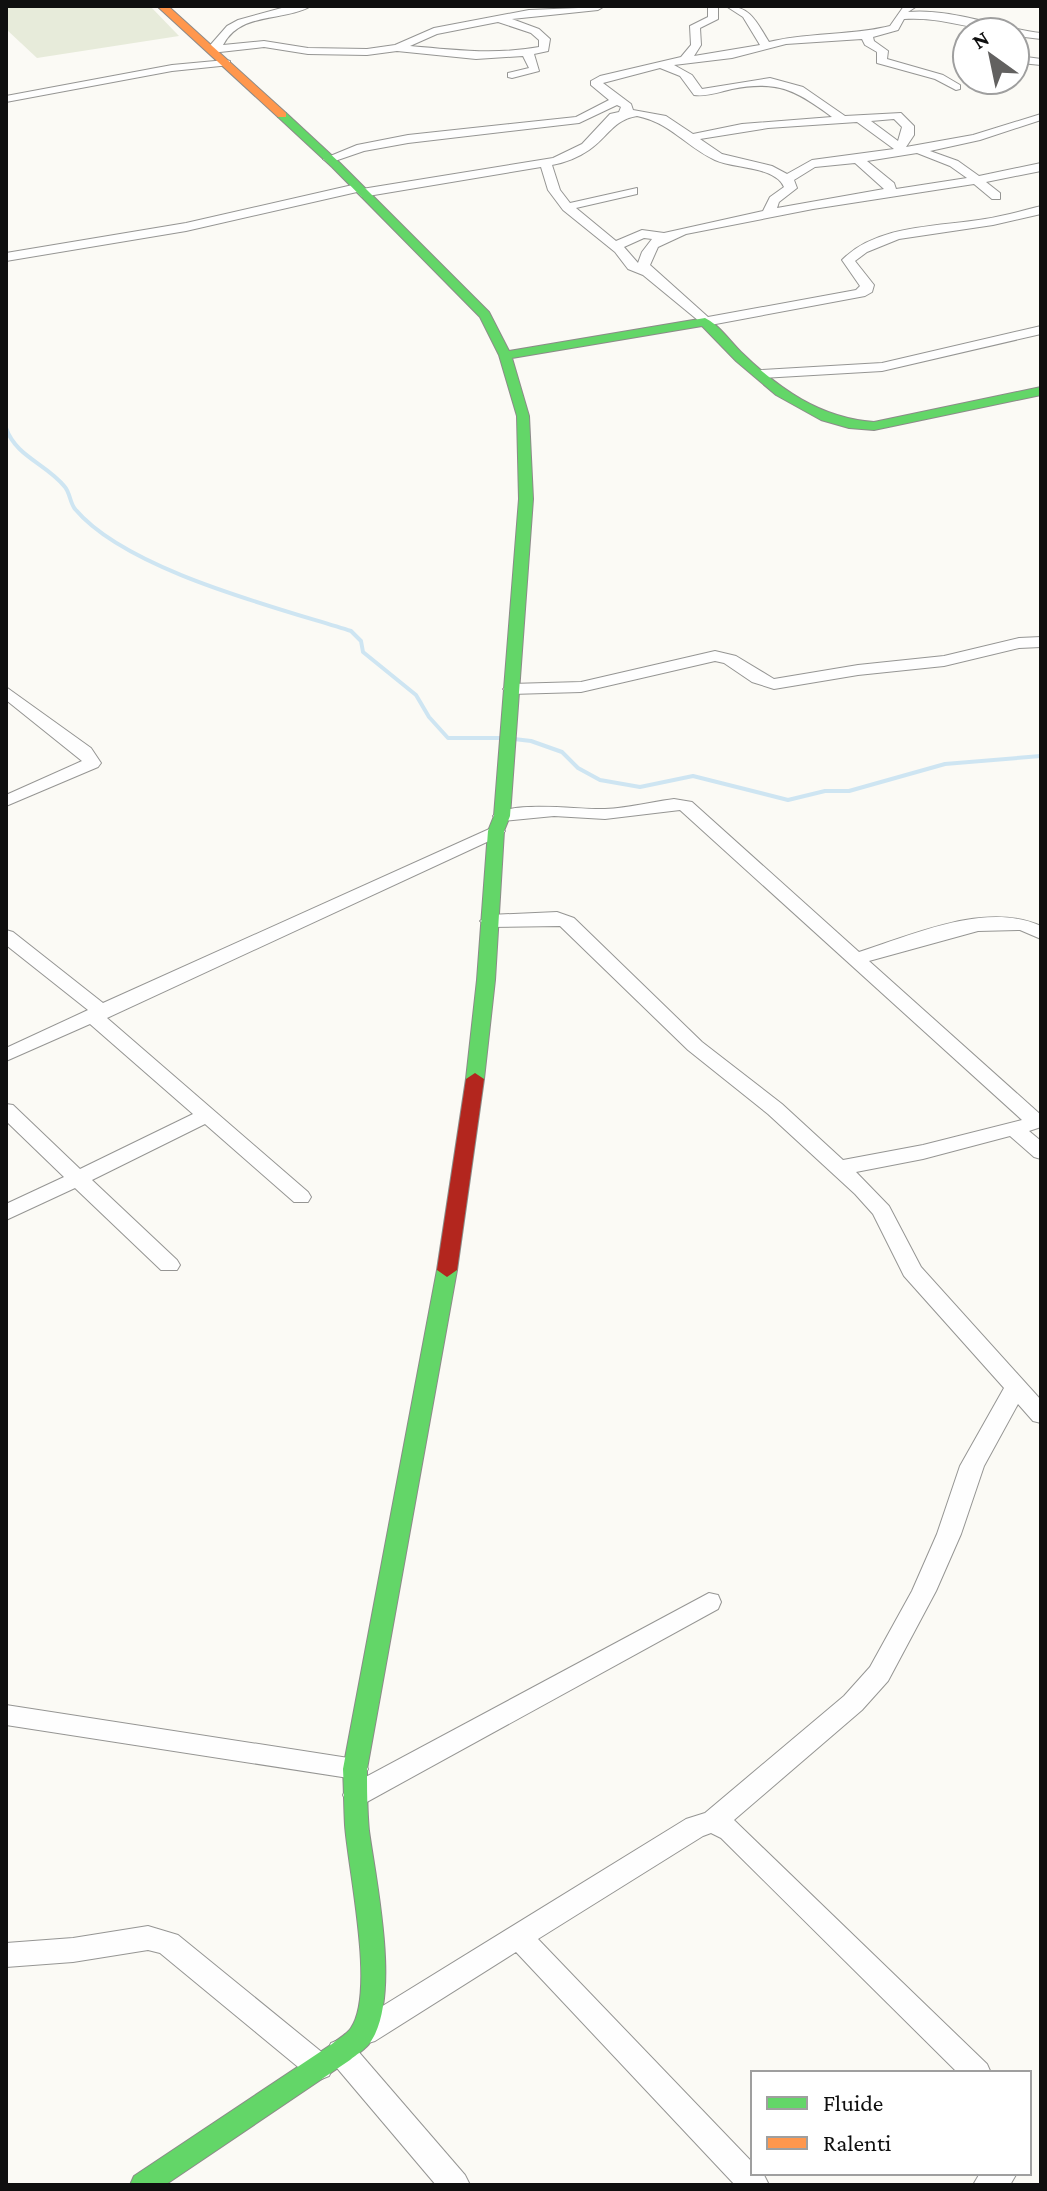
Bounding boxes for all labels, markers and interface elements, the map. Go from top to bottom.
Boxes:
north arrow [951,16,1031,96]
text: N [967,25,993,54]
legend [751,2071,1031,2175]
text: Fluide [823,2089,883,2116]
text: Ralenti [823,2129,891,2156]

